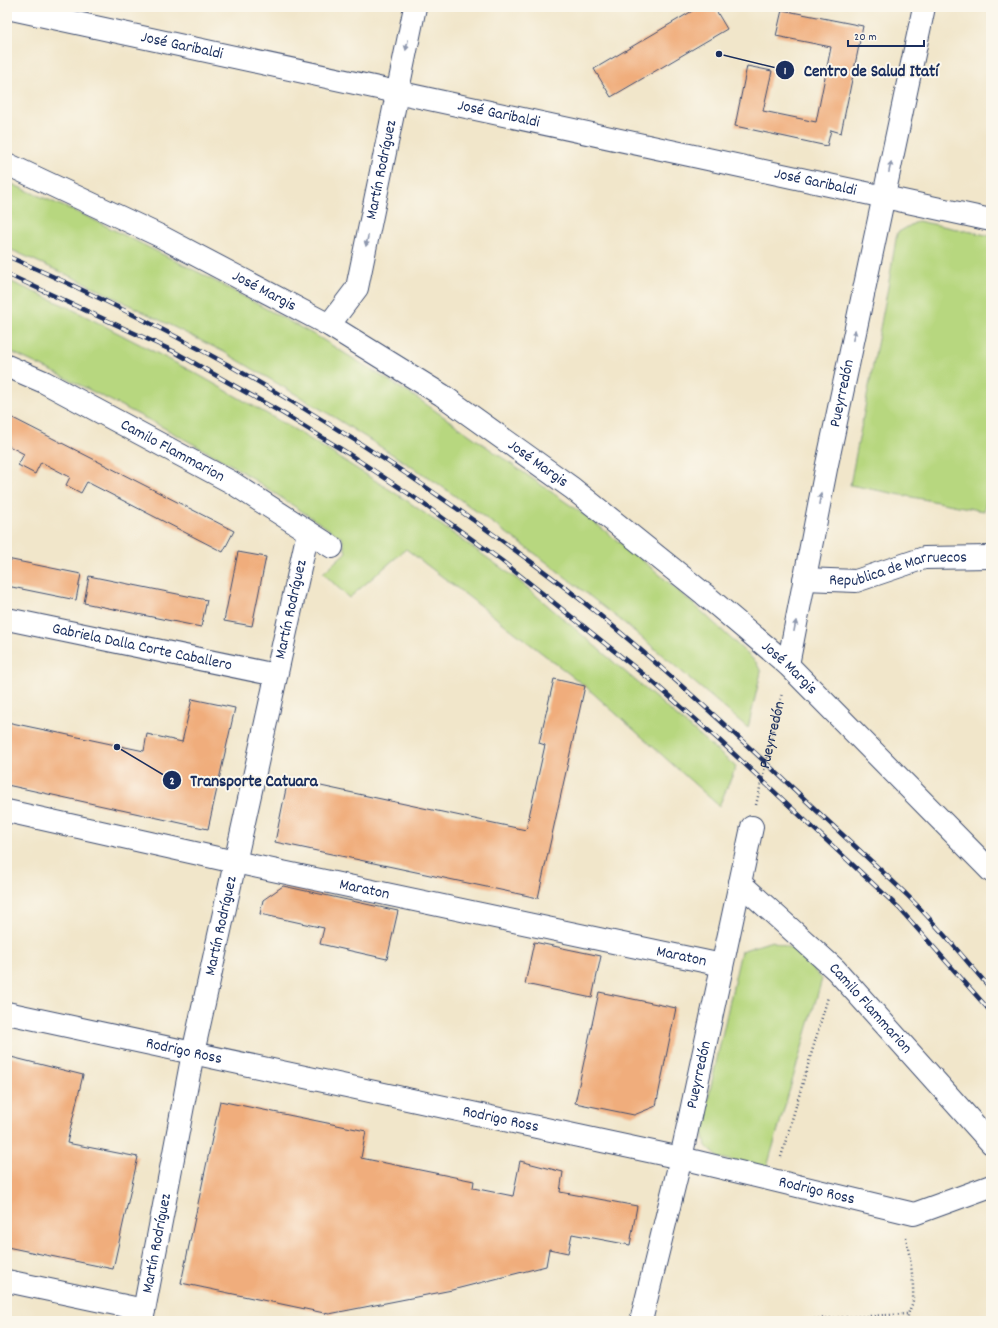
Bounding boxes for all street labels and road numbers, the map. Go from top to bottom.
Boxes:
street label: José Garibaldi [139,26,225,66]
street label: José Garibaldi [455,94,542,134]
street label: Martín Rodríguez [360,118,403,222]
street label: José Garibaldi [772,162,859,202]
street label: José Margis [228,265,301,318]
street label: Pueyrredón [824,357,860,429]
street label: Camilo Flammarion [116,413,229,488]
street label: José Margis [503,434,573,493]
street label: Republica de Marruecos [829,546,967,593]
street label: Martín Rodríguez [269,558,313,661]
street label: Gabriela Dalla Corte Caballero [50,617,234,677]
street label: José Margis [756,636,823,700]
street label: Pueyrredón [753,699,791,771]
street label: Maraton [337,873,392,906]
street label: Martín Rodríguez [199,874,243,978]
street label: Maraton [654,940,709,973]
street label: Camilo Flammarion [824,957,917,1059]
street label: Rodrigo Ross [144,1032,225,1071]
street label: Pueyrredón [680,1039,717,1111]
street label: Rodrigo Ross [460,1100,541,1139]
street label: Rodrigo Ross [776,1170,857,1211]
street label: Martín Rodríguez [136,1192,178,1295]

